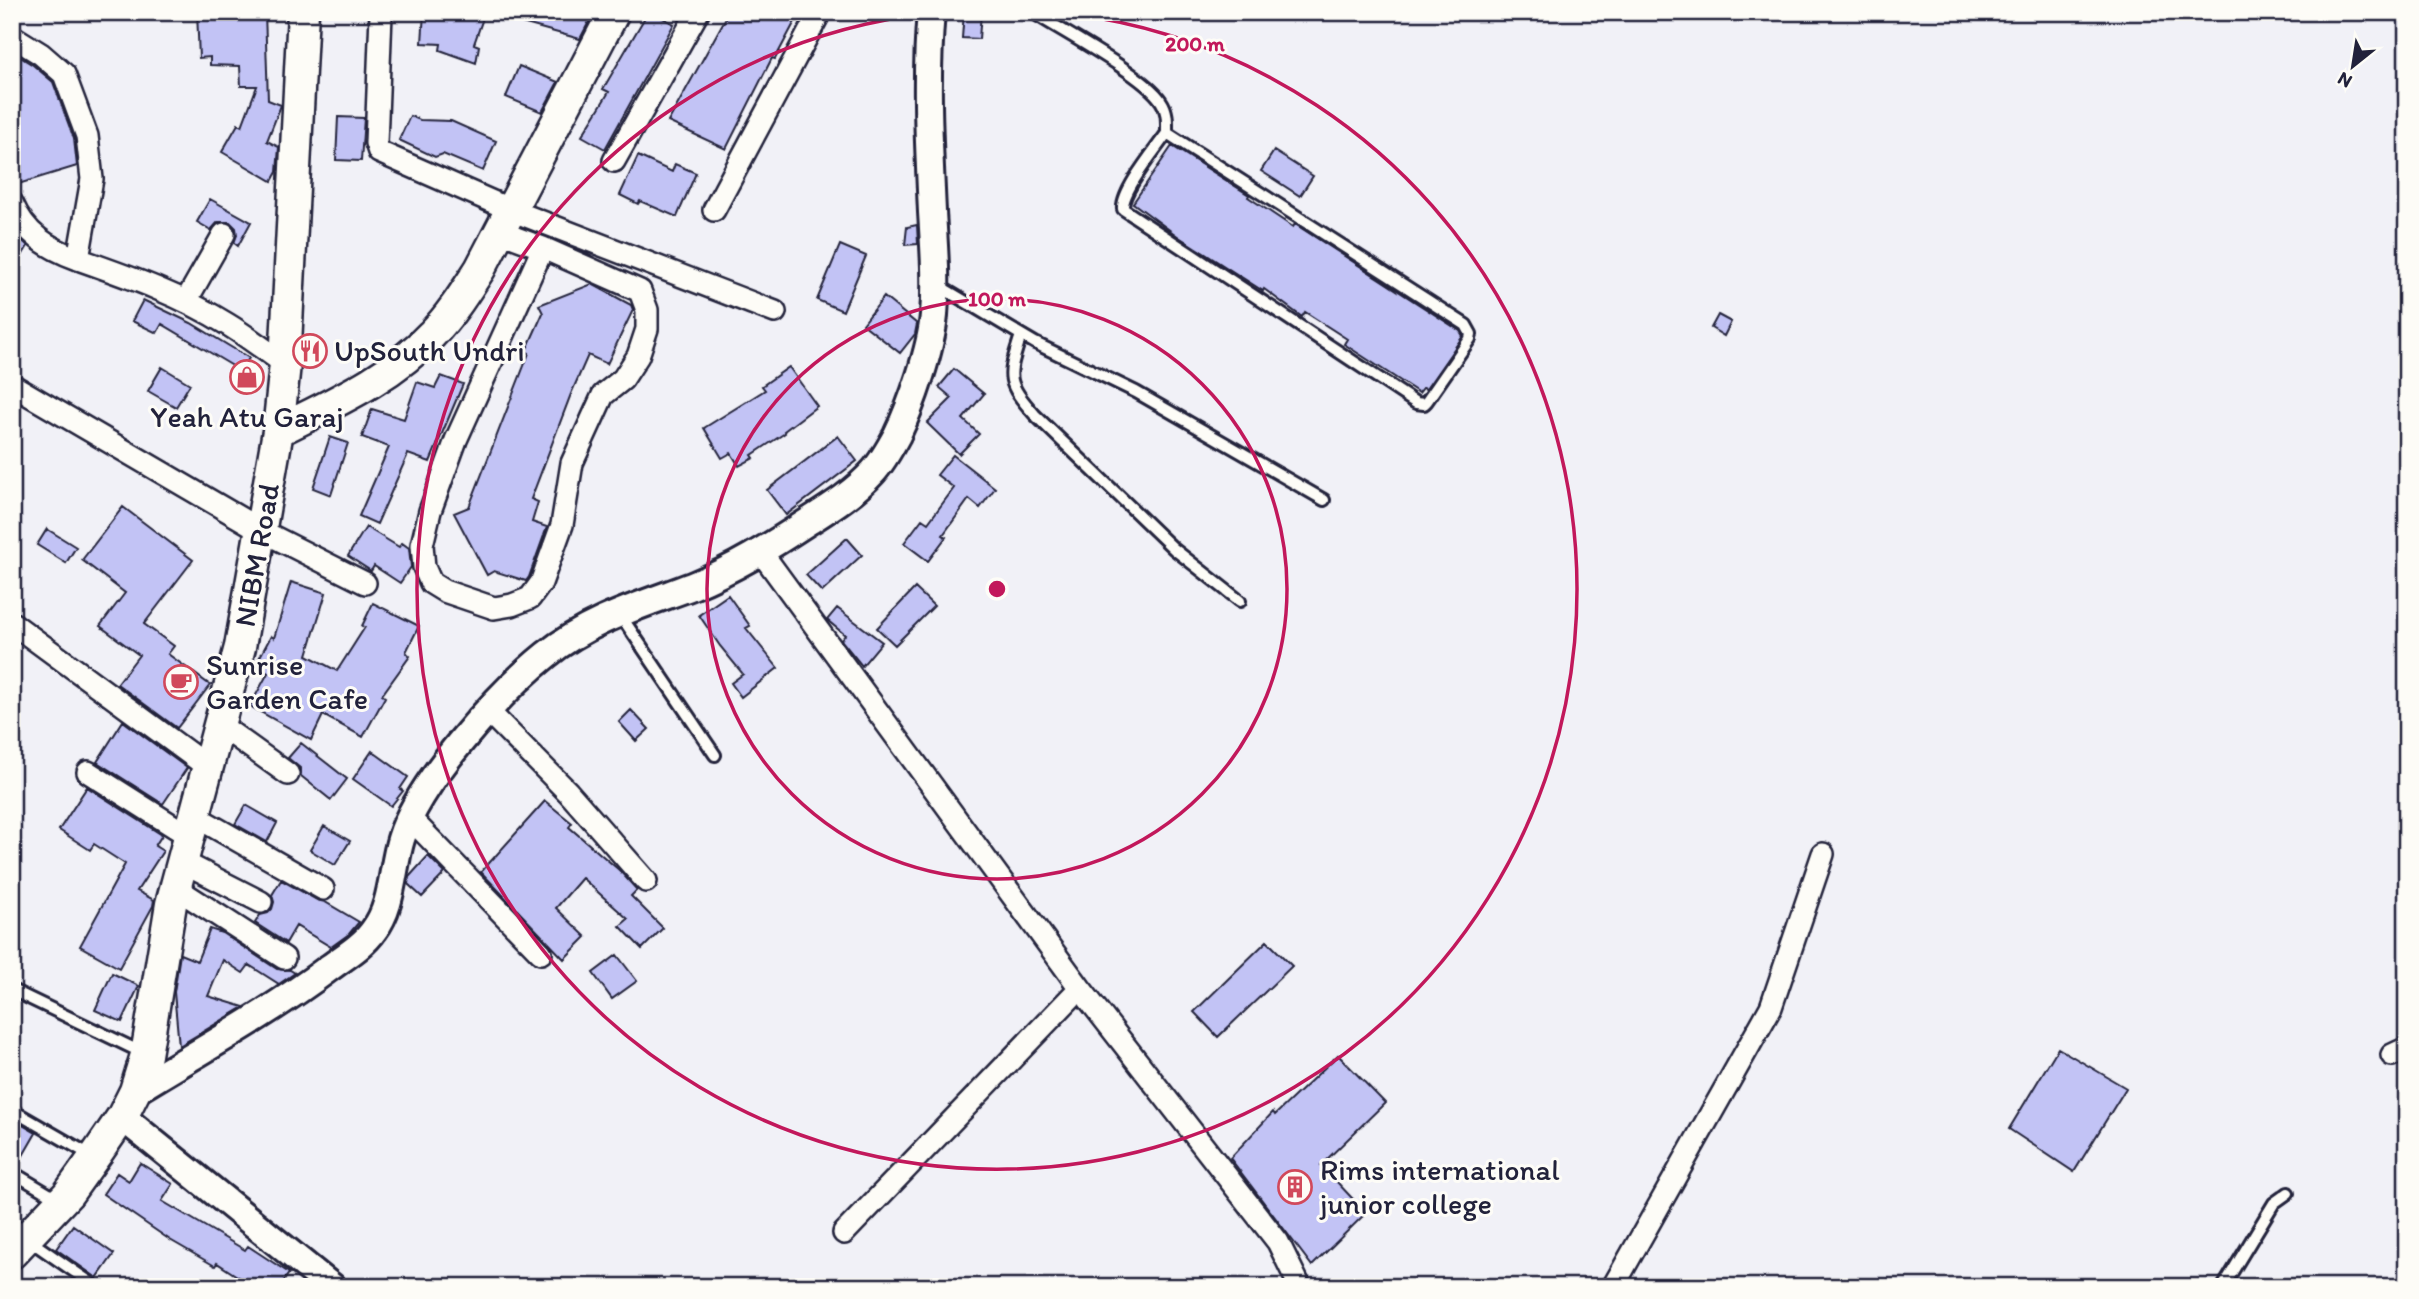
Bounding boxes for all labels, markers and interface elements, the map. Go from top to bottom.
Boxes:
text: 200 m [1165,31,1225,56]
north arrow [2318,32,2388,102]
text: N [2333,67,2356,93]
text: 100 m [968,286,1026,311]
restaurant icon: UpSouth Undri [291,332,329,370]
place label: UpSouth Undri [334,332,525,369]
shop icon: Yeah Atu Garaj [228,358,266,396]
place label: Yeah Atu Garaj [150,398,344,435]
street label: NIBM Road [226,480,287,630]
centre of rings [985,577,1009,601]
place label: Sunrise Garden Cafe [206,646,368,717]
cafe icon: Sunrise Garden Cafe [162,663,200,701]
place label: Rims international junior college [1319,1151,1560,1222]
building icon: Rims international junior college [1276,1168,1314,1206]

